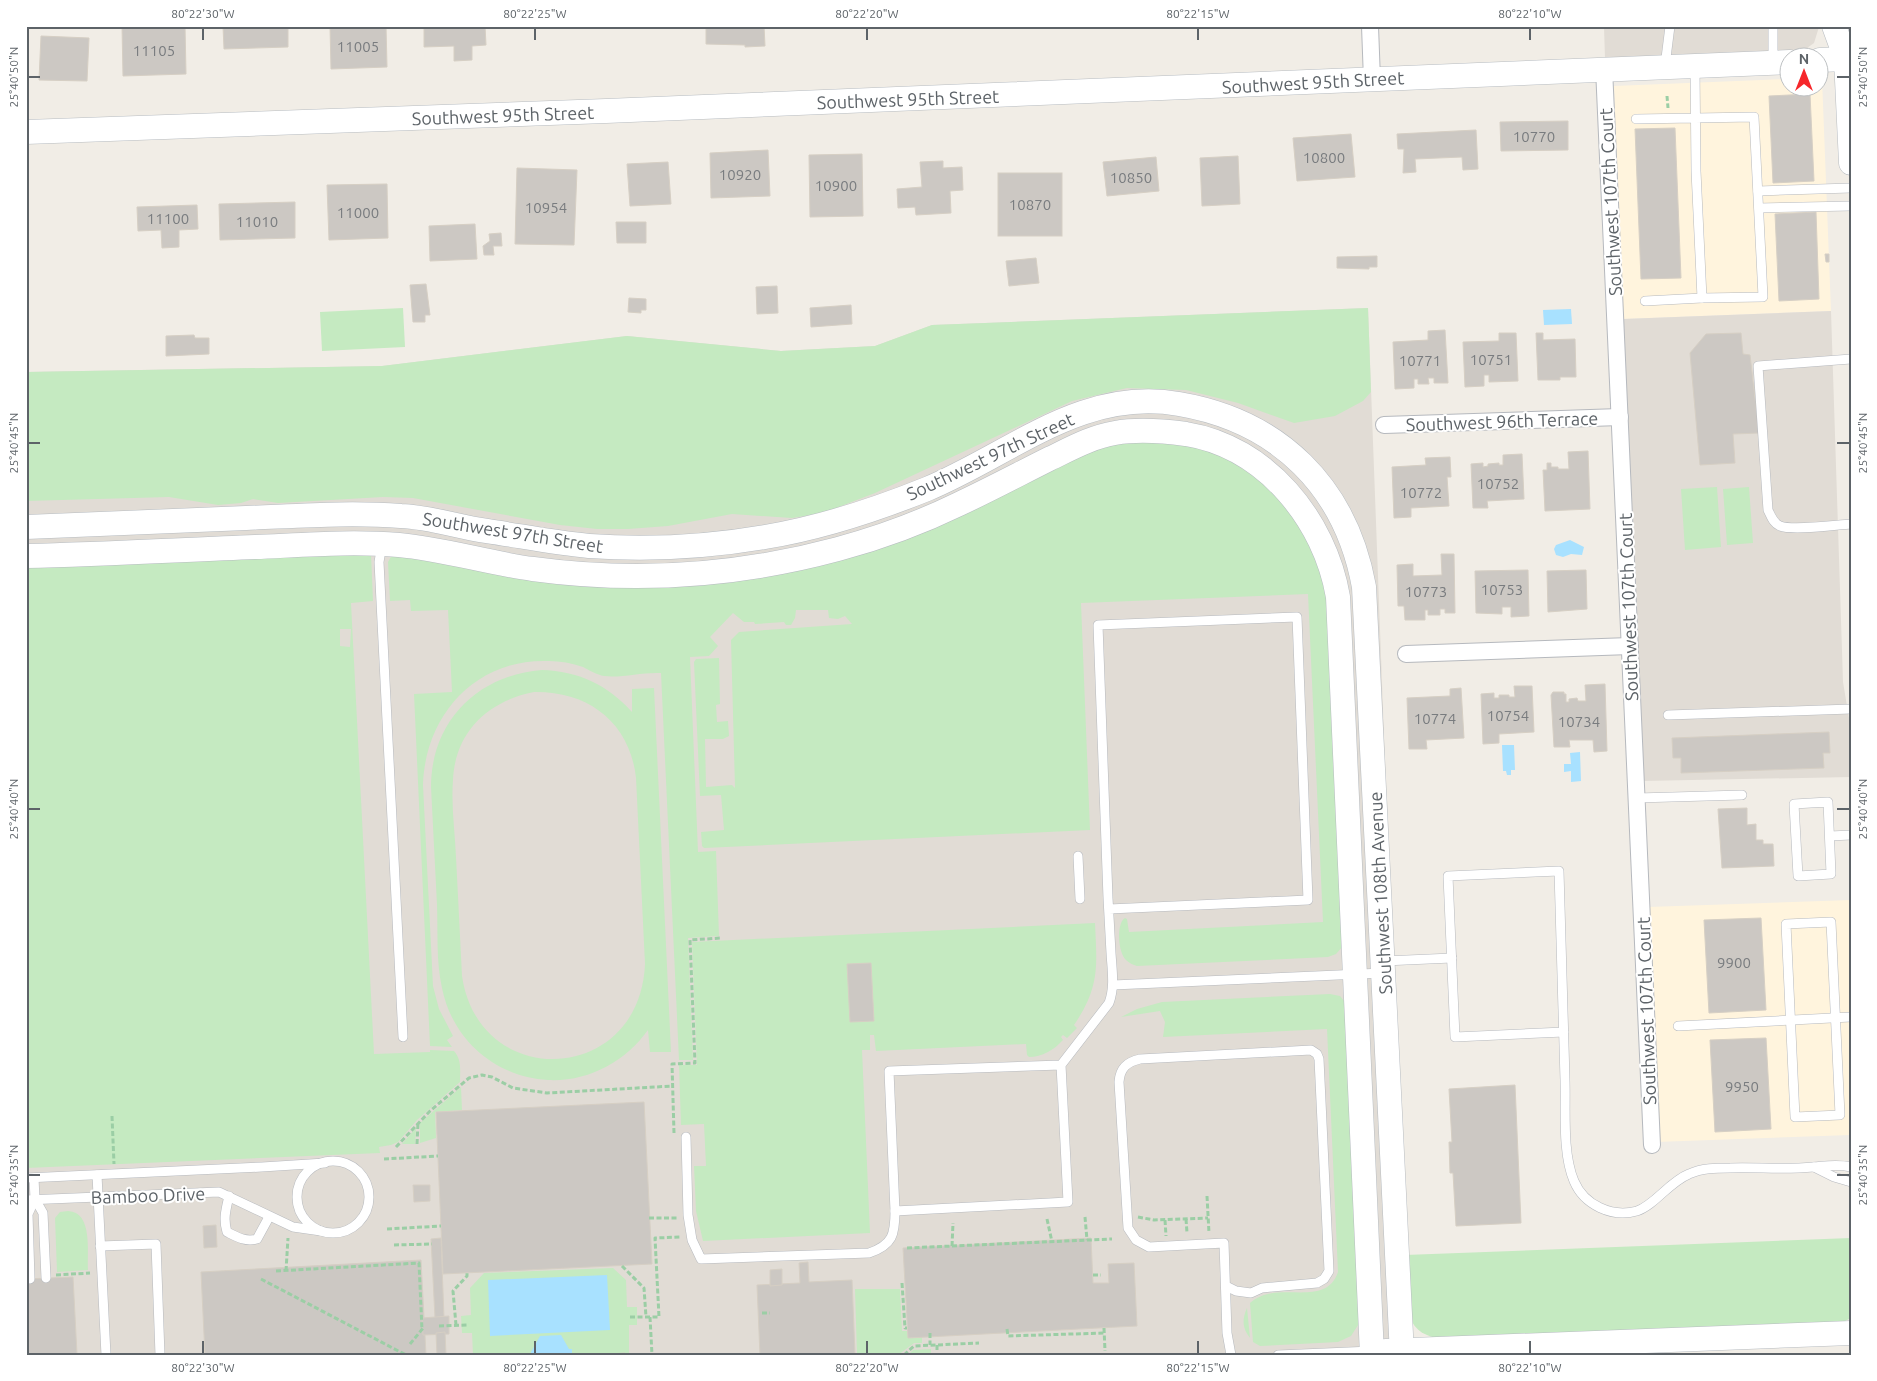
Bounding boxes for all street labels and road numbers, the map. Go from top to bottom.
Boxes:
street label: Southwest 95th Street [1221,67,1405,97]
street label: Southwest 95th Street [816,86,1000,112]
street label: Southwest 95th Street [411,102,595,128]
street label: Southwest 107th Court [1595,108,1625,296]
street label: Southwest 97th Street [903,408,1077,504]
street label: Southwest 96th Terrace [1405,408,1599,434]
street label: Southwest 97th Street [421,508,605,556]
street label: Southwest 107th Court [1615,513,1641,701]
street label: Southwest 108th Avenue [1365,791,1395,995]
street label: Southwest 107th Court [1633,917,1659,1105]
street label: Bamboo Drive [90,1183,206,1207]

